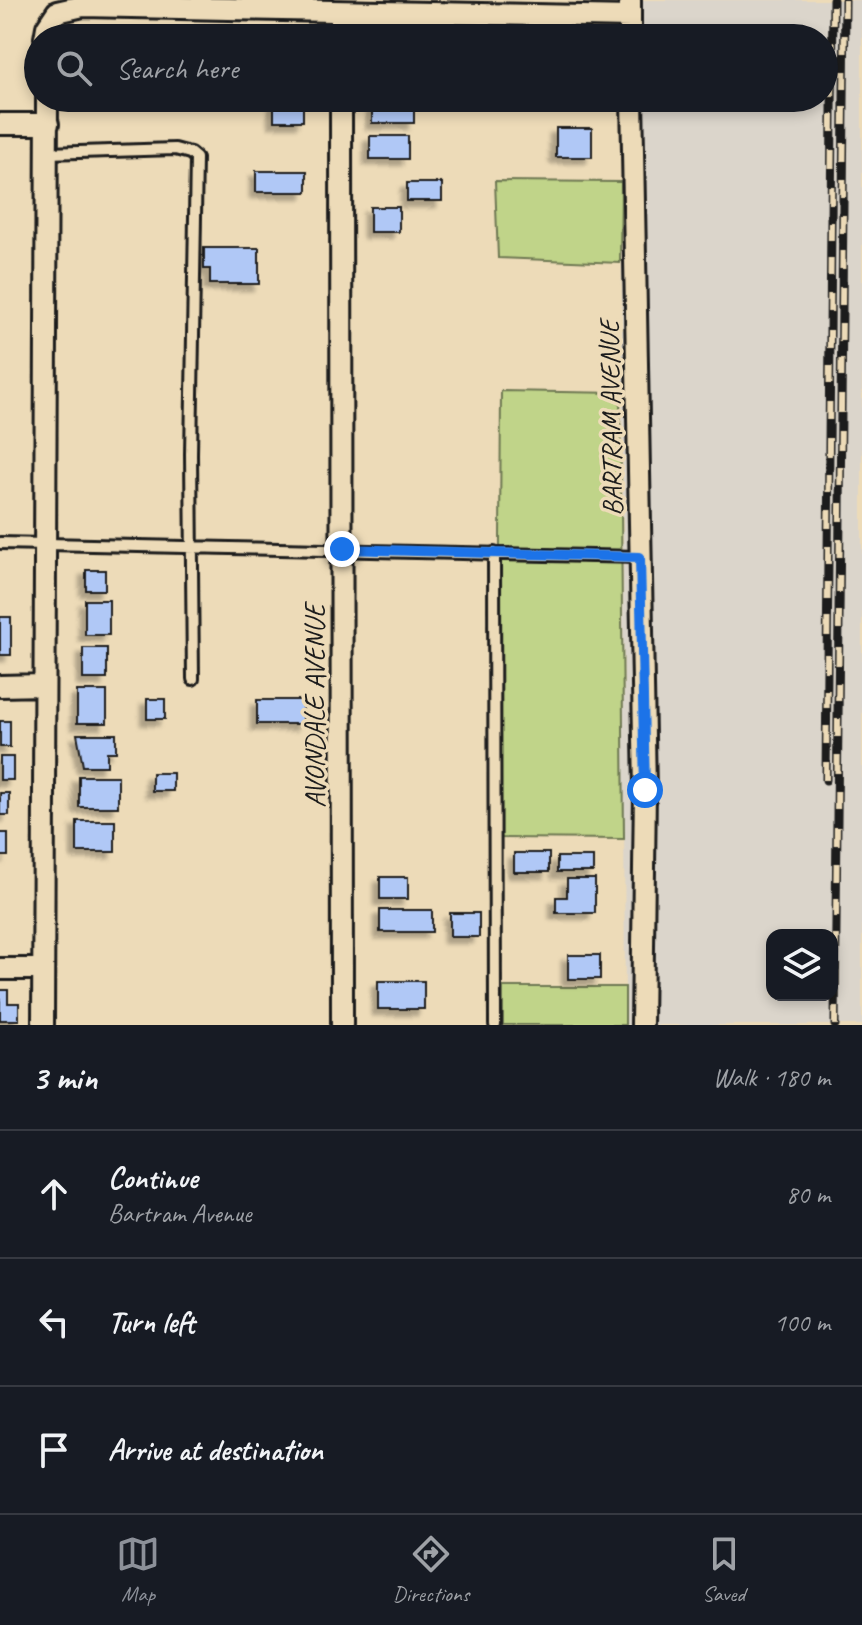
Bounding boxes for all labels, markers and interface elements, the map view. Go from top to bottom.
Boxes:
search box [24,24,838,112]
icon: search [52,46,96,90]
text: Search here [116,49,238,87]
street label: BARTRAM AVENUE [591,316,630,516]
route end [324,531,360,567]
street label: AVONDALE AVENUE [297,601,332,808]
route start [627,772,663,808]
map controls [766,929,838,1001]
button: layers [766,929,838,1001]
text: 3 min [32,1056,97,1099]
text: Walk · 180 m [713,1061,830,1094]
text: Continue [108,1159,198,1197]
icon: ahead [32,1172,76,1216]
text: 80 m [786,1178,830,1211]
text: Bartram Avenue [108,1197,251,1230]
icon: left [32,1300,76,1344]
text: Turn left [108,1303,195,1341]
text: 100 m [774,1306,830,1339]
icon: arrive [32,1428,76,1472]
text: Arrive at destination [108,1431,323,1469]
tab: Map [116,1532,160,1608]
tab: Directions [393,1532,469,1608]
tab: Saved [702,1532,746,1608]

